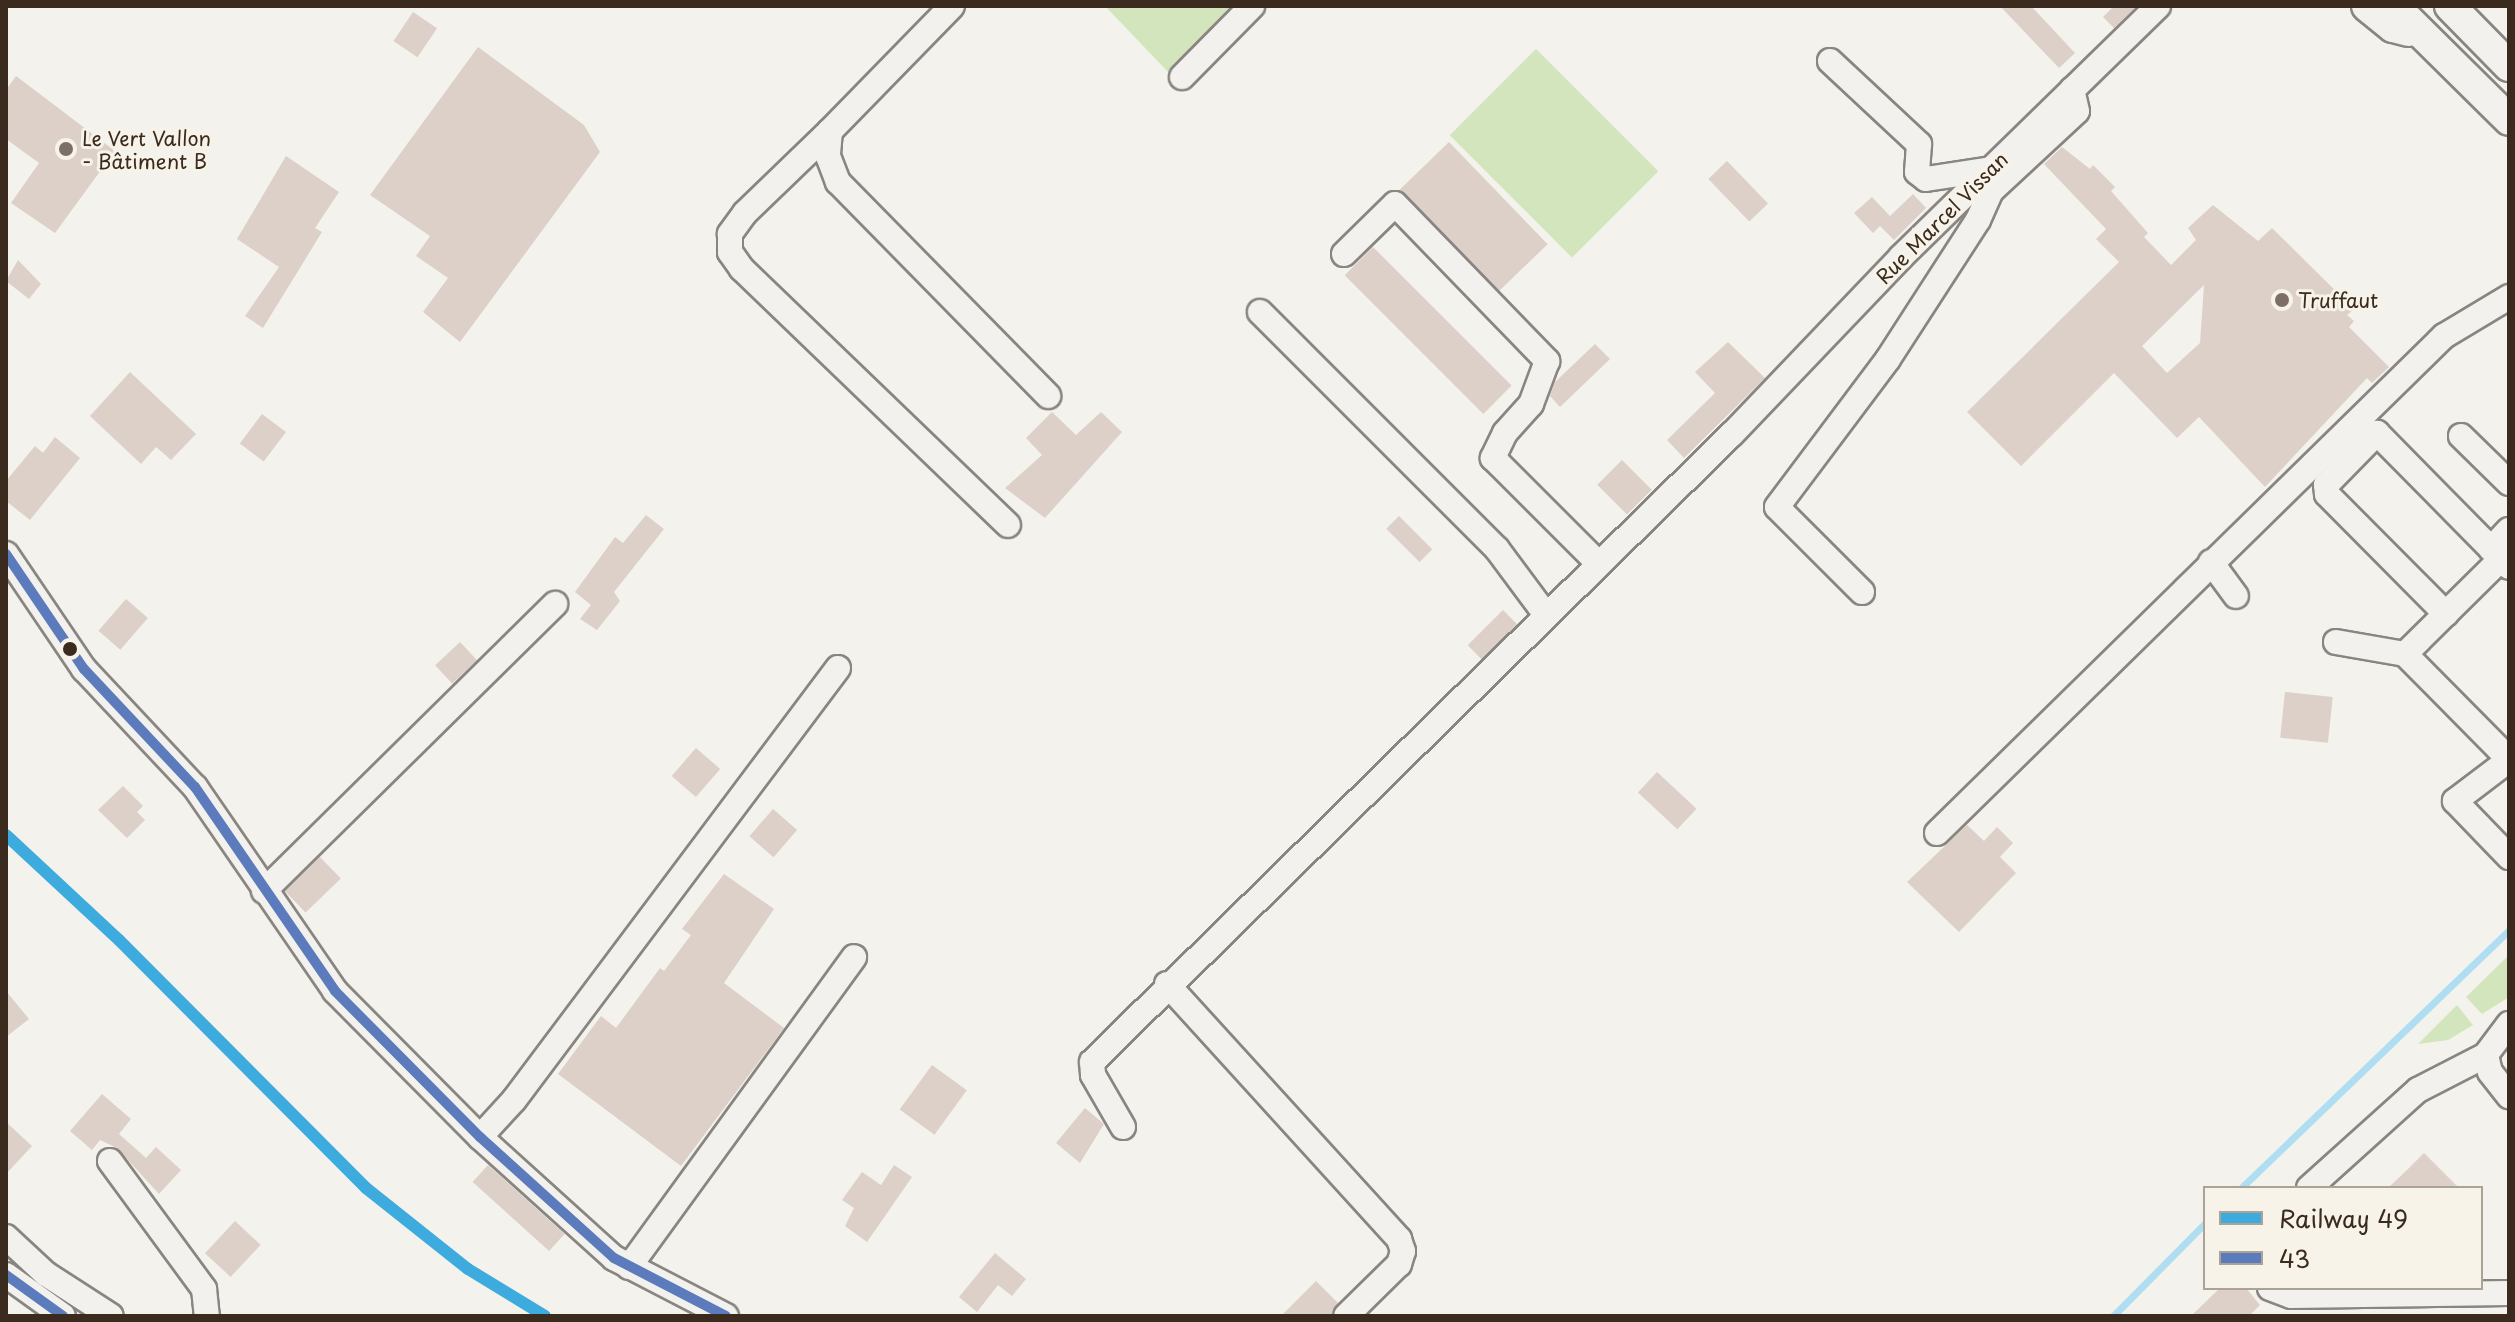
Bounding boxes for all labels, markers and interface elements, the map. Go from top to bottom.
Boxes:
place label: Le Vert Vallon - Bâtiment B [82,126,215,173]
marker: Le Vert Vallon - Bâtiment B [57,140,75,158]
street label: Rue Marcel Vissan [1871,147,2013,289]
place label: Truffaut [2298,288,2378,312]
marker: Truffaut [2273,291,2291,309]
unlabelled marker [62,641,78,657]
legend [2203,1186,2483,1290]
text: Railway 49 [2279,1200,2408,1236]
text: 43 [2279,1240,2310,1276]

